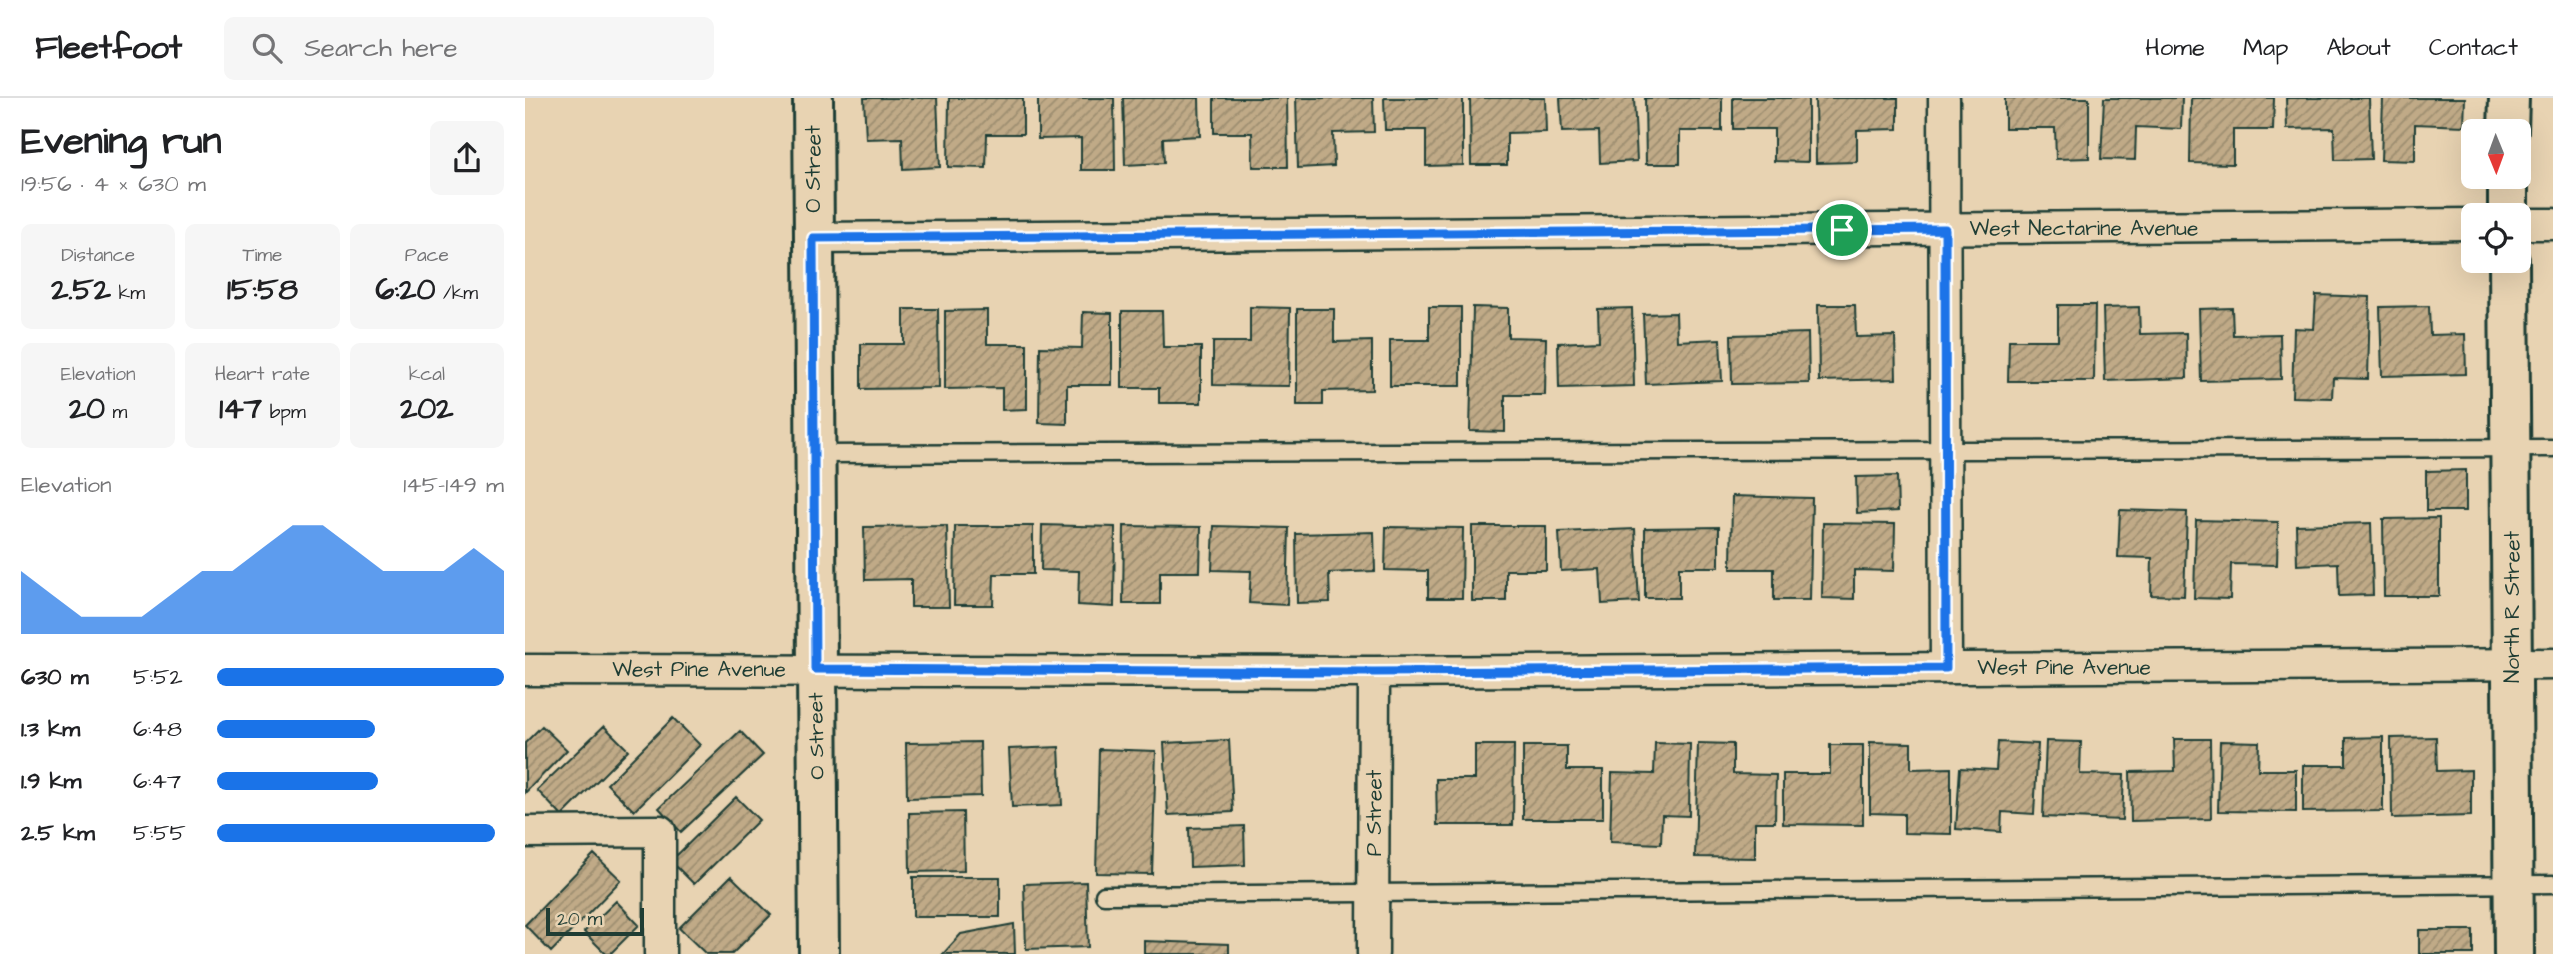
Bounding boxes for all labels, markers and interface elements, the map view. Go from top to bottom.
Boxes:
search box [224,17,714,80]
text: Fleetfoot [35,25,182,71]
icon: search [248,29,286,67]
text: Search here [304,30,458,66]
text: Home [2145,31,2205,65]
text: Map [2243,31,2288,65]
text: About [2326,31,2391,65]
text: Contact [2429,31,2518,65]
text: Evening run [21,116,222,168]
north arrow [2461,119,2531,189]
map controls [2461,119,2531,273]
button: share [430,121,504,195]
street label: O Street [799,125,828,213]
text: 19:56 · 4 × 630 m [21,168,206,200]
pin [1812,200,1872,260]
button: locate [2461,203,2531,273]
icon: arrive [1823,211,1861,249]
street label: West Nectarine Avenue [1970,214,2198,243]
text: Distance [61,242,135,269]
text: Time [243,242,282,269]
text: Pace [405,242,449,269]
text: 2.52 [51,269,111,311]
text: 15:58 [227,269,298,311]
text: 6:20 [376,269,435,311]
text: km [111,280,145,307]
text: /km [435,280,478,307]
text: Elevation [61,361,136,388]
text: Heart rate [215,361,310,388]
text: kcal [409,361,445,388]
text: 20 [69,388,105,430]
text: 147 [219,388,262,430]
text: 202 [400,388,453,430]
text: m [105,399,127,426]
text: bpm [262,399,306,426]
text: Elevation [21,469,112,501]
text: 145–149 m [403,469,504,501]
street label: North R Street [2498,530,2527,683]
street label: West Pine Avenue [1977,653,2151,682]
street label: West Pine Avenue [612,655,786,684]
text: 630 m [21,661,89,693]
text: 5:52 [133,661,183,693]
street label: O Street [801,692,832,780]
text: 1.3 km [21,713,80,745]
text: 6:48 [133,713,182,745]
text: 1.9 km [21,765,82,797]
text: 6:47 [133,765,181,797]
street label: P Street [1360,769,1389,856]
text: 2.5 km [21,817,95,849]
text: 5:55 [133,817,186,849]
scale bar [546,905,644,937]
text: 20 m [557,906,602,933]

